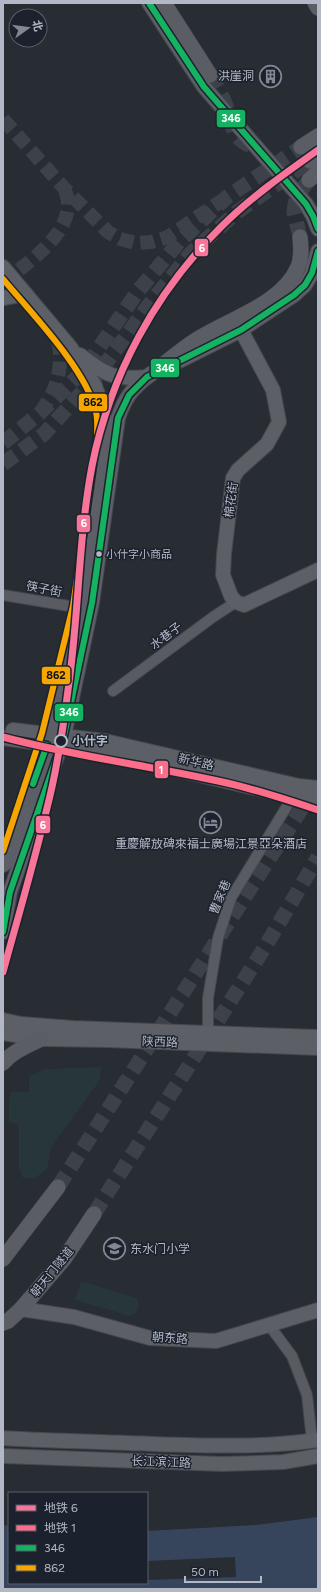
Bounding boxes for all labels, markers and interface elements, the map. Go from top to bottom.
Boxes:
north arrow [8,8,48,48]
text: 北 [30,19,45,33]
building icon: 洪崖洞 [257,63,283,89]
place label: 洪崖洞 [218,69,254,83]
line badge: 346 [216,109,246,128]
text: 346 [221,112,241,125]
line badge: 6 [194,238,209,257]
text: 6 [199,242,206,255]
line badge: 346 [150,358,180,378]
text: 346 [155,362,175,375]
line badge: 862 [78,393,108,412]
text: 862 [83,396,103,409]
street label: 棉花街 [222,481,240,519]
line badge: 6 [76,514,91,533]
text: 6 [81,517,88,530]
place label: 小什字小商品 [106,548,172,561]
marker: 小什字小商品 [94,549,104,559]
street label: 筷子街 [25,579,63,599]
street label: 水巷子 [147,620,185,652]
line badge: 862 [41,666,71,685]
text: 862 [46,669,66,682]
line badge: 346 [54,703,84,722]
text: 346 [59,706,79,719]
marker: 小什字 [54,734,68,748]
place label: 小什字 [72,734,108,748]
street label: 新华路 [177,751,215,773]
line badge: 1 [154,760,169,779]
text: 1 [159,764,163,777]
hotel icon: 重慶解放碑來福士廣場江景亞朵酒店 [198,810,224,836]
line badge: 6 [35,815,51,834]
text: 6 [40,819,47,832]
place label: 重慶解放碑來福士廣場江景亞朵酒店 [115,837,307,851]
street label: 曹家巷 [207,878,233,916]
street label: 陕西路 [142,1034,178,1050]
school or university icon: 东水门小学 [102,1236,128,1262]
place label: 东水门小学 [130,1242,190,1256]
street label: 朝天门隧道 [28,1244,76,1300]
street label: 朝东路 [152,1330,188,1346]
street label: 长江滨江路 [131,1454,191,1470]
legend [8,1492,148,1584]
text: 地铁 6 [44,1501,78,1515]
text: 地铁 1 [44,1521,76,1535]
text: 346 [44,1541,65,1555]
scale bar [185,1558,261,1584]
text: 862 [44,1561,65,1575]
text: 50 m [191,1565,219,1579]

